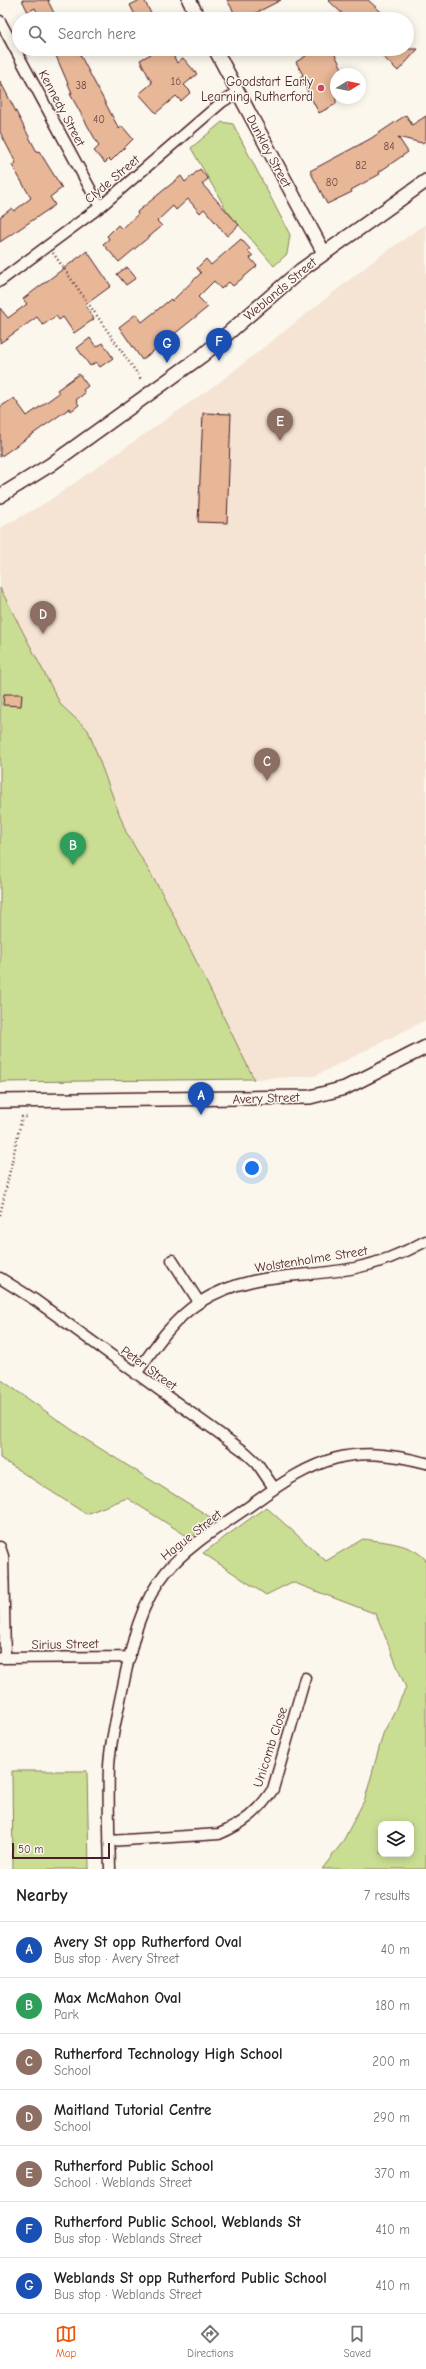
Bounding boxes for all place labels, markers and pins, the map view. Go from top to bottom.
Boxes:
place label: Goodstart Early Learning Rutherford [201,74,313,104]
marker: Goodstart Early Learning Rutherford [316,83,326,93]
pin: F [206,328,232,361]
pin: G [154,330,180,363]
pin: E [267,408,293,441]
pin: D [30,601,56,634]
pin: C [254,748,280,781]
pin: B [60,832,86,865]
pin: A [188,1082,214,1115]

